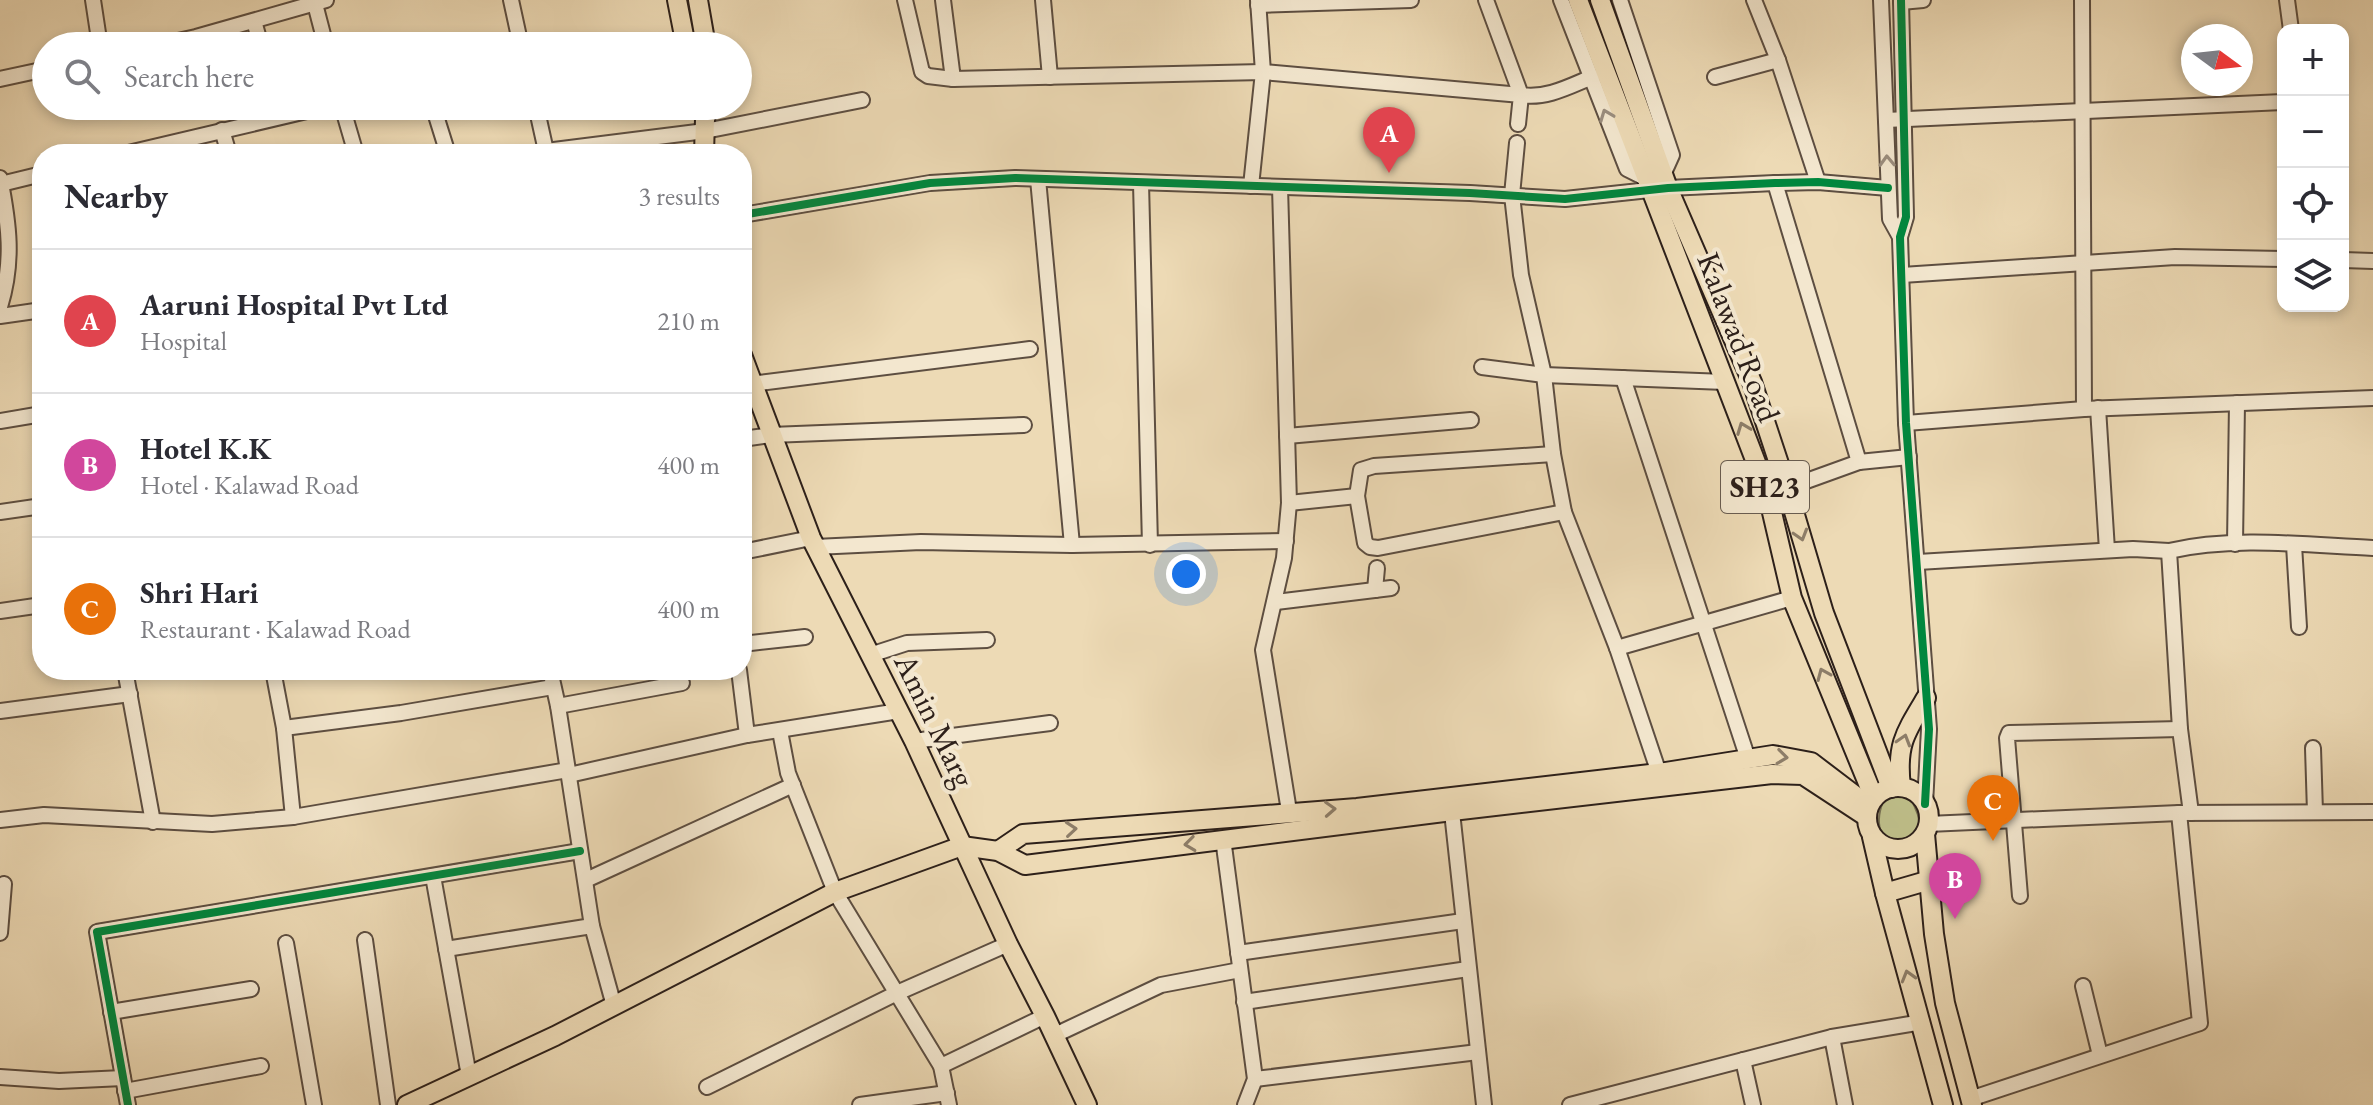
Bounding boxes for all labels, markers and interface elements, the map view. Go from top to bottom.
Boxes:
north arrow [2181,24,2253,96]
map controls [2277,24,2349,312]
button: + [2277,24,2349,96]
search box [32,32,752,120]
icon: search [60,54,104,98]
text: Search here [124,57,254,96]
button: − [2277,96,2349,168]
pin: A [1363,107,1415,173]
one-way arrow [1599,109,1616,123]
one-way arrow [1879,154,1896,167]
button: locate [2277,168,2349,240]
text: Nearby [64,174,168,218]
text: 3 results [639,179,720,213]
button: layers [2277,240,2349,312]
street label: Kalawad Road [1687,246,1791,428]
text: Aaruni Hospital Pvt Ltd [140,285,448,324]
text: A [81,304,99,338]
text: 210 m [657,304,720,338]
text: Hospital [140,324,227,358]
one-way arrow [1736,422,1753,436]
text: Hotel K.K [140,429,271,468]
text: B [82,448,98,482]
text: 400 m [657,448,720,482]
road number: SH23 [1721,461,1809,513]
text: Hotel · Kalawad Road [140,468,359,502]
one-way arrow [1792,528,1808,541]
your location [1166,554,1206,594]
text: Shri Hari [140,573,258,612]
text: C [81,592,99,626]
text: 400 m [657,592,720,626]
text: Restaurant · Kalawad Road [140,612,411,646]
street label: Amin Marg [884,645,986,795]
one-way arrow [1817,668,1833,682]
one-way arrow [1895,734,1911,747]
one-way arrow [1775,748,1789,765]
pin: C [1967,775,2019,841]
one-way arrow [1324,801,1337,818]
one-way arrow [1064,821,1077,838]
one-way arrow [1183,835,1197,852]
pin: B [1929,853,1981,919]
one-way arrow [1901,969,1918,983]

